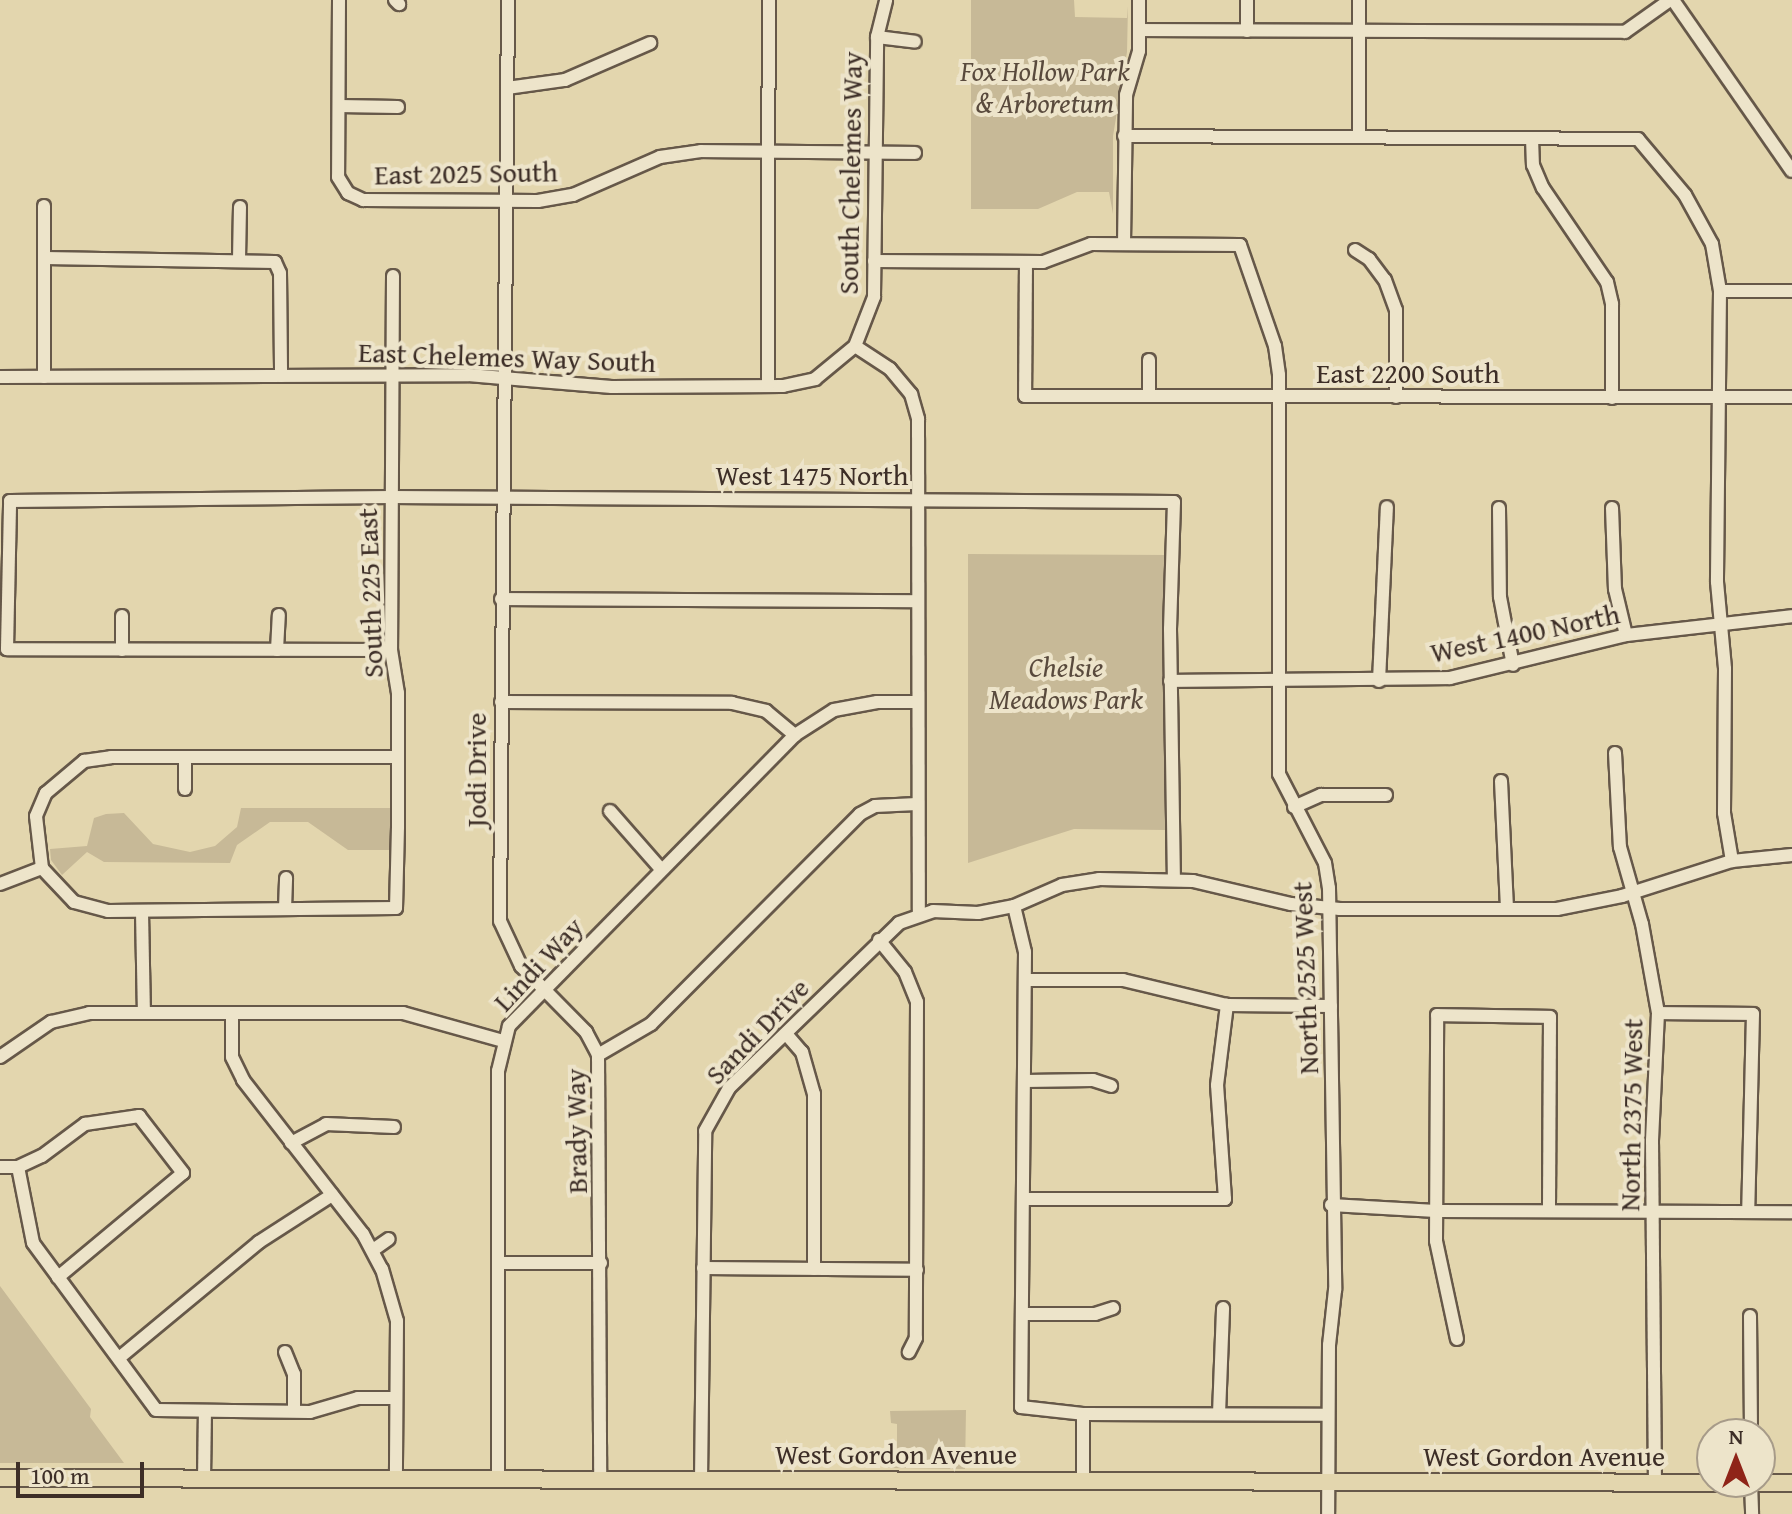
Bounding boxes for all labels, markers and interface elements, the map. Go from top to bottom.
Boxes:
street label: South Chelemes Way [831,51,869,295]
park label: Fox Hollow Park & Arboretum [960,54,1130,120]
street label: East 2025 South [374,155,558,191]
street label: East Chelemes Way South [358,335,656,379]
street label: East 2200 South [1316,356,1500,390]
street label: West 1475 North [716,458,908,492]
street label: South 225 East [350,508,390,678]
street label: West 1400 North [1427,597,1623,669]
park label: Chelsie Meadows Park [989,650,1143,716]
street label: Jodi Drive [459,713,493,827]
street label: North 2525 West [1285,881,1325,1075]
street label: Lindi Way [486,910,590,1018]
street label: Sandi Drive [698,971,816,1091]
street label: North 2375 West [1613,1018,1649,1212]
street label: Brady Way [558,1068,594,1194]
north arrow [1696,1418,1776,1498]
text: N [1729,1420,1743,1452]
street label: West Gordon Avenue [775,1437,1017,1471]
street label: West Gordon Avenue [1423,1439,1665,1473]
scale bar [20,1446,148,1496]
text: 100 m [30,1458,90,1493]

